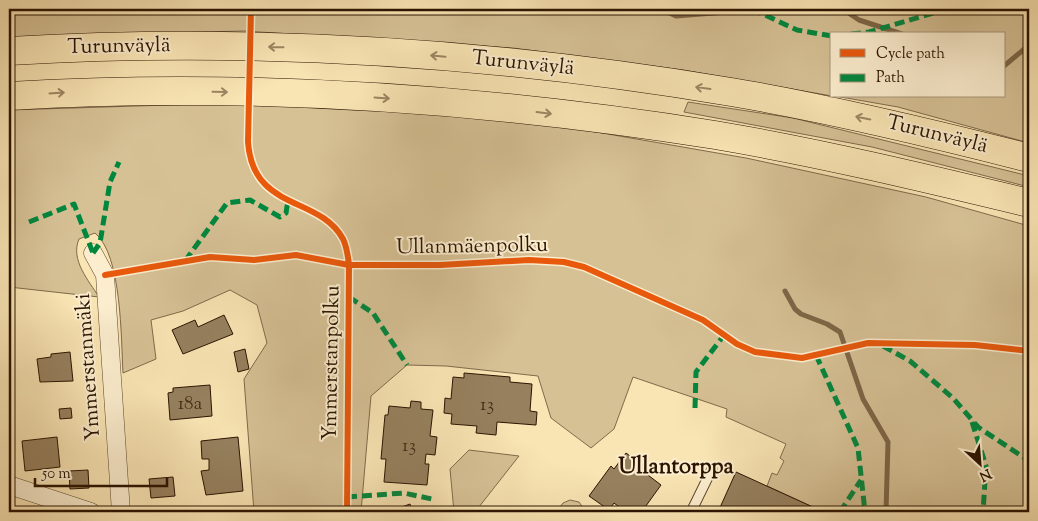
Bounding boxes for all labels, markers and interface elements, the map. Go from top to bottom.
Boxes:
street label: Turunväylä [67,31,171,63]
legend [830,32,1006,98]
one-way arrow [268,42,284,52]
street label: Turunväylä [470,44,576,84]
text: Cycle path [876,44,945,65]
one-way arrow [430,51,446,61]
text: Path [876,68,905,89]
one-way arrow [696,82,712,92]
one-way arrow [212,87,228,97]
one-way arrow [49,89,65,98]
one-way arrow [374,93,390,102]
one-way arrow [536,108,552,118]
street label: Turunväylä [883,108,991,162]
one-way arrow [855,112,871,122]
street label: Ullanmäenpolku [396,231,548,263]
street label: Ymmerstanpolku [316,285,348,441]
street label: Ymmerstanmäki [69,292,109,442]
house number: 18a [178,391,203,418]
house number: 13 [480,392,494,419]
house number: 13 [402,433,416,460]
north arrow [956,438,1006,488]
district label: Ullantorppa [618,452,734,484]
scale bar [35,456,168,488]
text: N [975,462,994,485]
text: 50 m [41,464,71,485]

